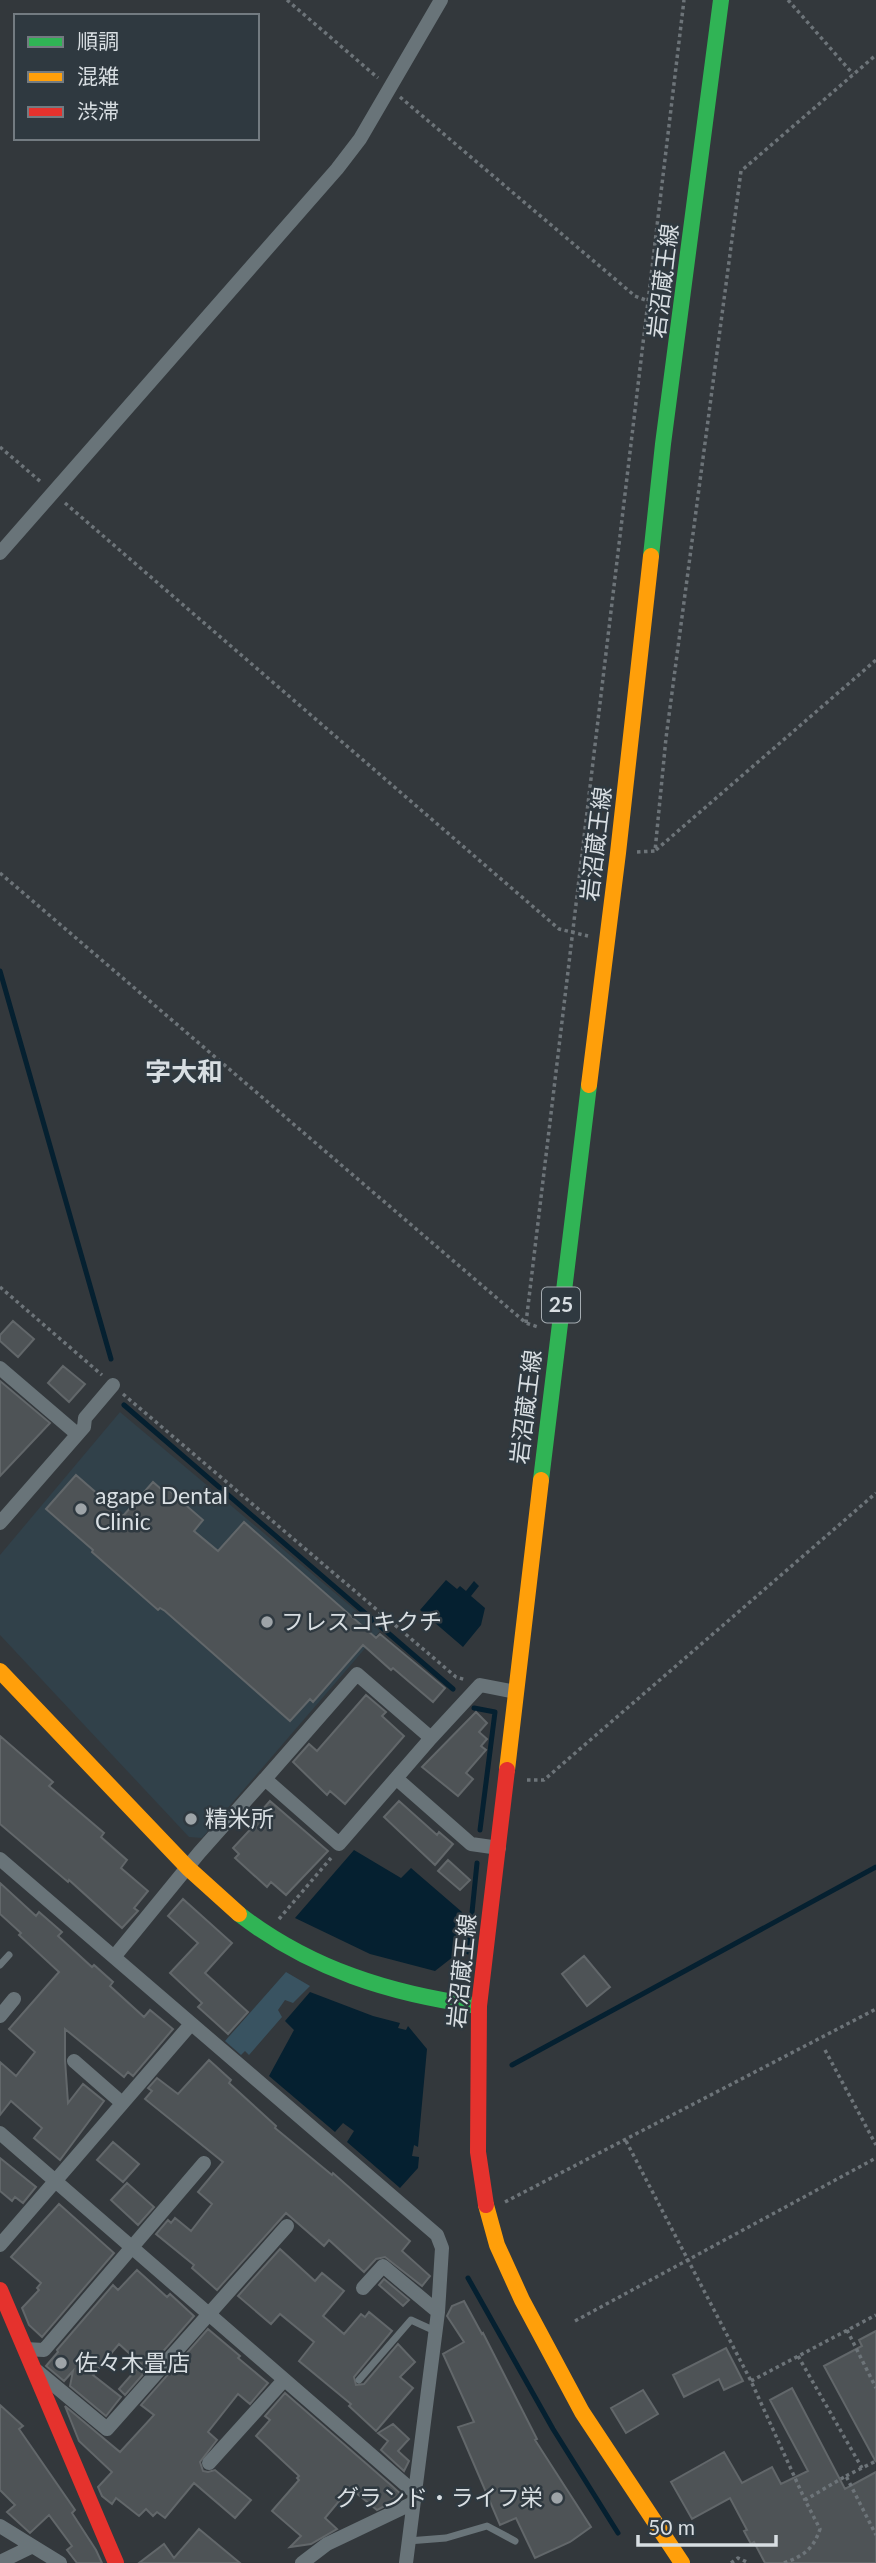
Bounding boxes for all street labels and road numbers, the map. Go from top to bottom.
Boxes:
street label: 岩沼蔵王線 [641,222,683,340]
street label: 岩沼蔵王線 [574,785,616,903]
road number: 25 [542,1288,580,1322]
street label: 岩沼蔵王線 [504,1348,546,1466]
street label: 岩沼蔵王線 [441,1912,481,2030]

